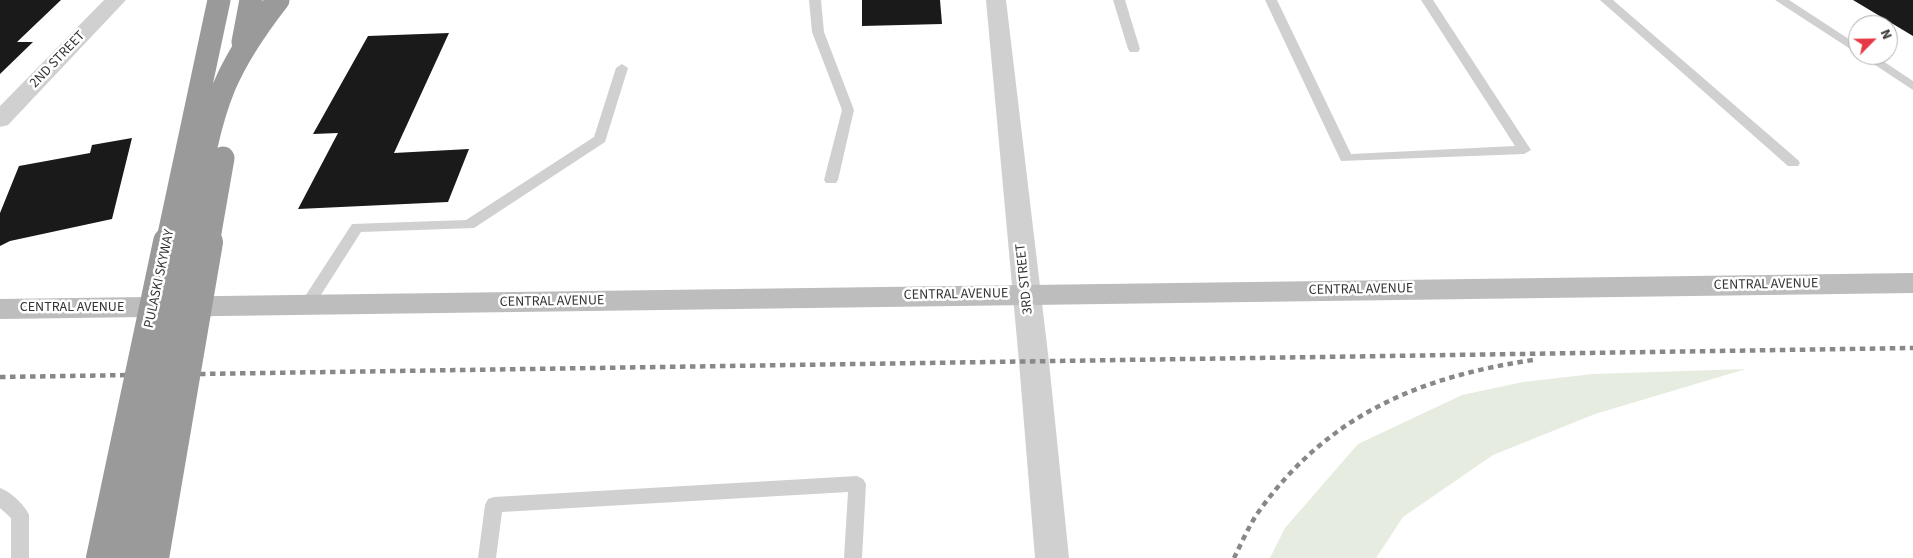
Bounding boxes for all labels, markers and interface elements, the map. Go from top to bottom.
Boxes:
north arrow [1848,15,1898,65]
text: N [1875,26,1897,43]
street label: 2ND STREET [27,28,89,92]
street label: PULASKI SKYWAY [141,228,179,330]
street label: 3RD STREET [1013,243,1037,315]
street label: CENTRAL AVENUE [1714,276,1818,294]
street label: CENTRAL AVENUE [1309,281,1413,299]
street label: CENTRAL AVENUE [904,286,1008,304]
street label: CENTRAL AVENUE [500,293,604,311]
street label: CENTRAL AVENUE [20,300,124,316]

